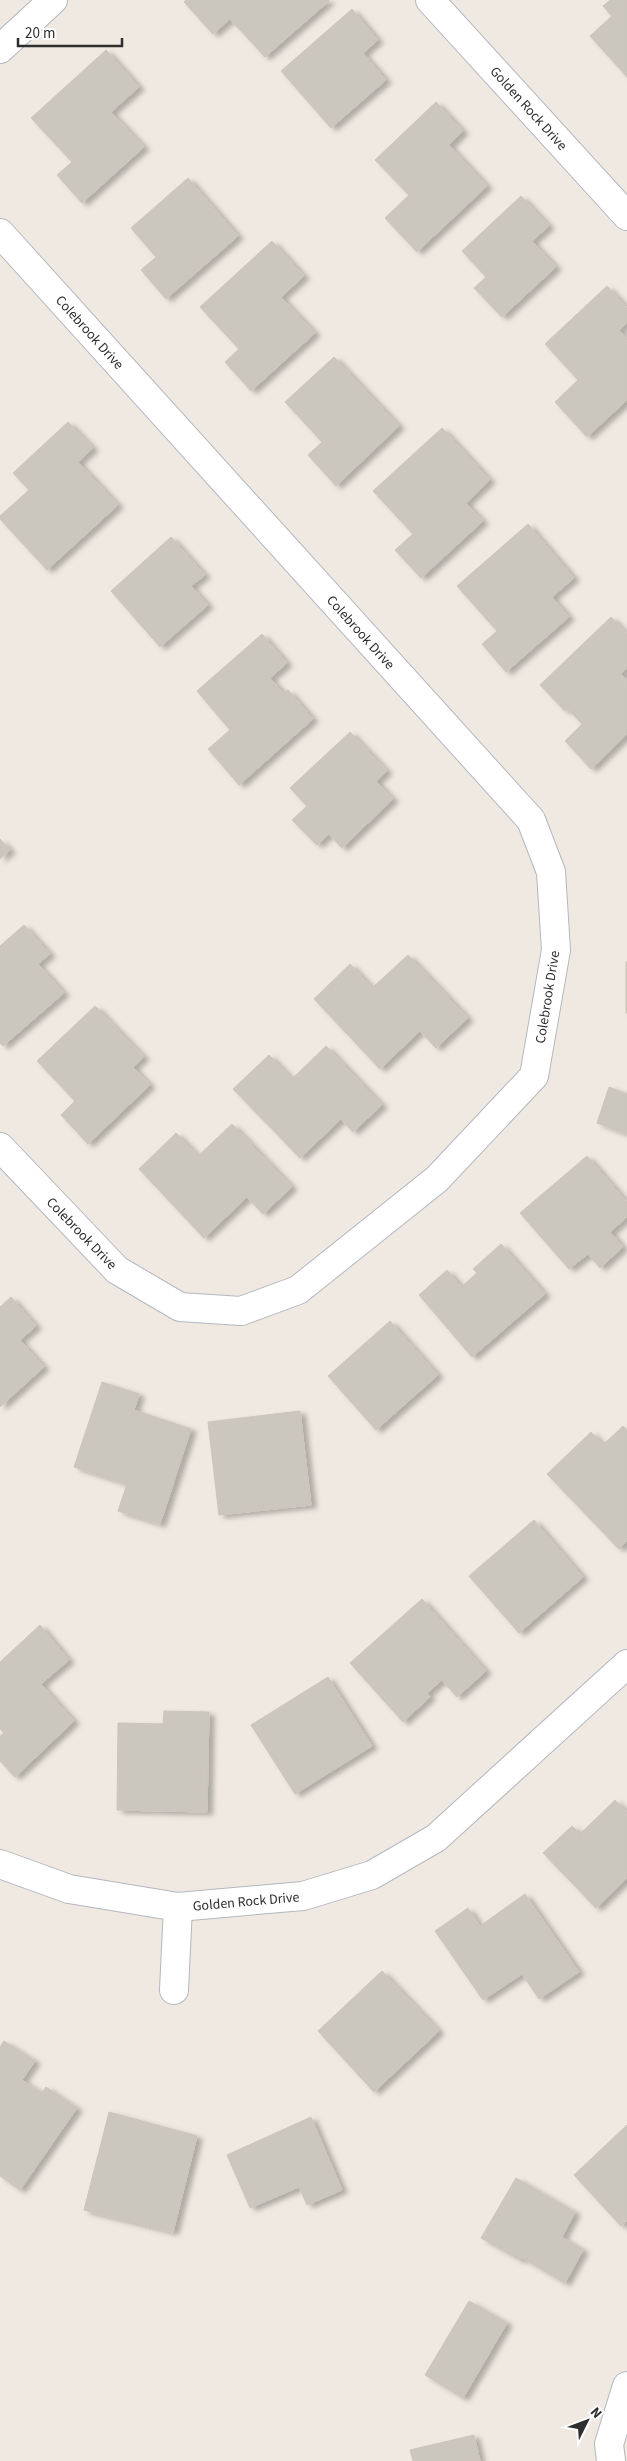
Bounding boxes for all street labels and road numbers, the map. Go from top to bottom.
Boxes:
street label: Golden Rock Drive [485,62,571,155]
street label: Colebrook Drive [50,291,128,374]
street label: Colebrook Drive [321,591,399,674]
street label: Colebrook Drive [531,949,565,1045]
street label: Colebrook Drive [42,1193,121,1274]
street label: Golden Rock Drive [192,1887,300,1917]

